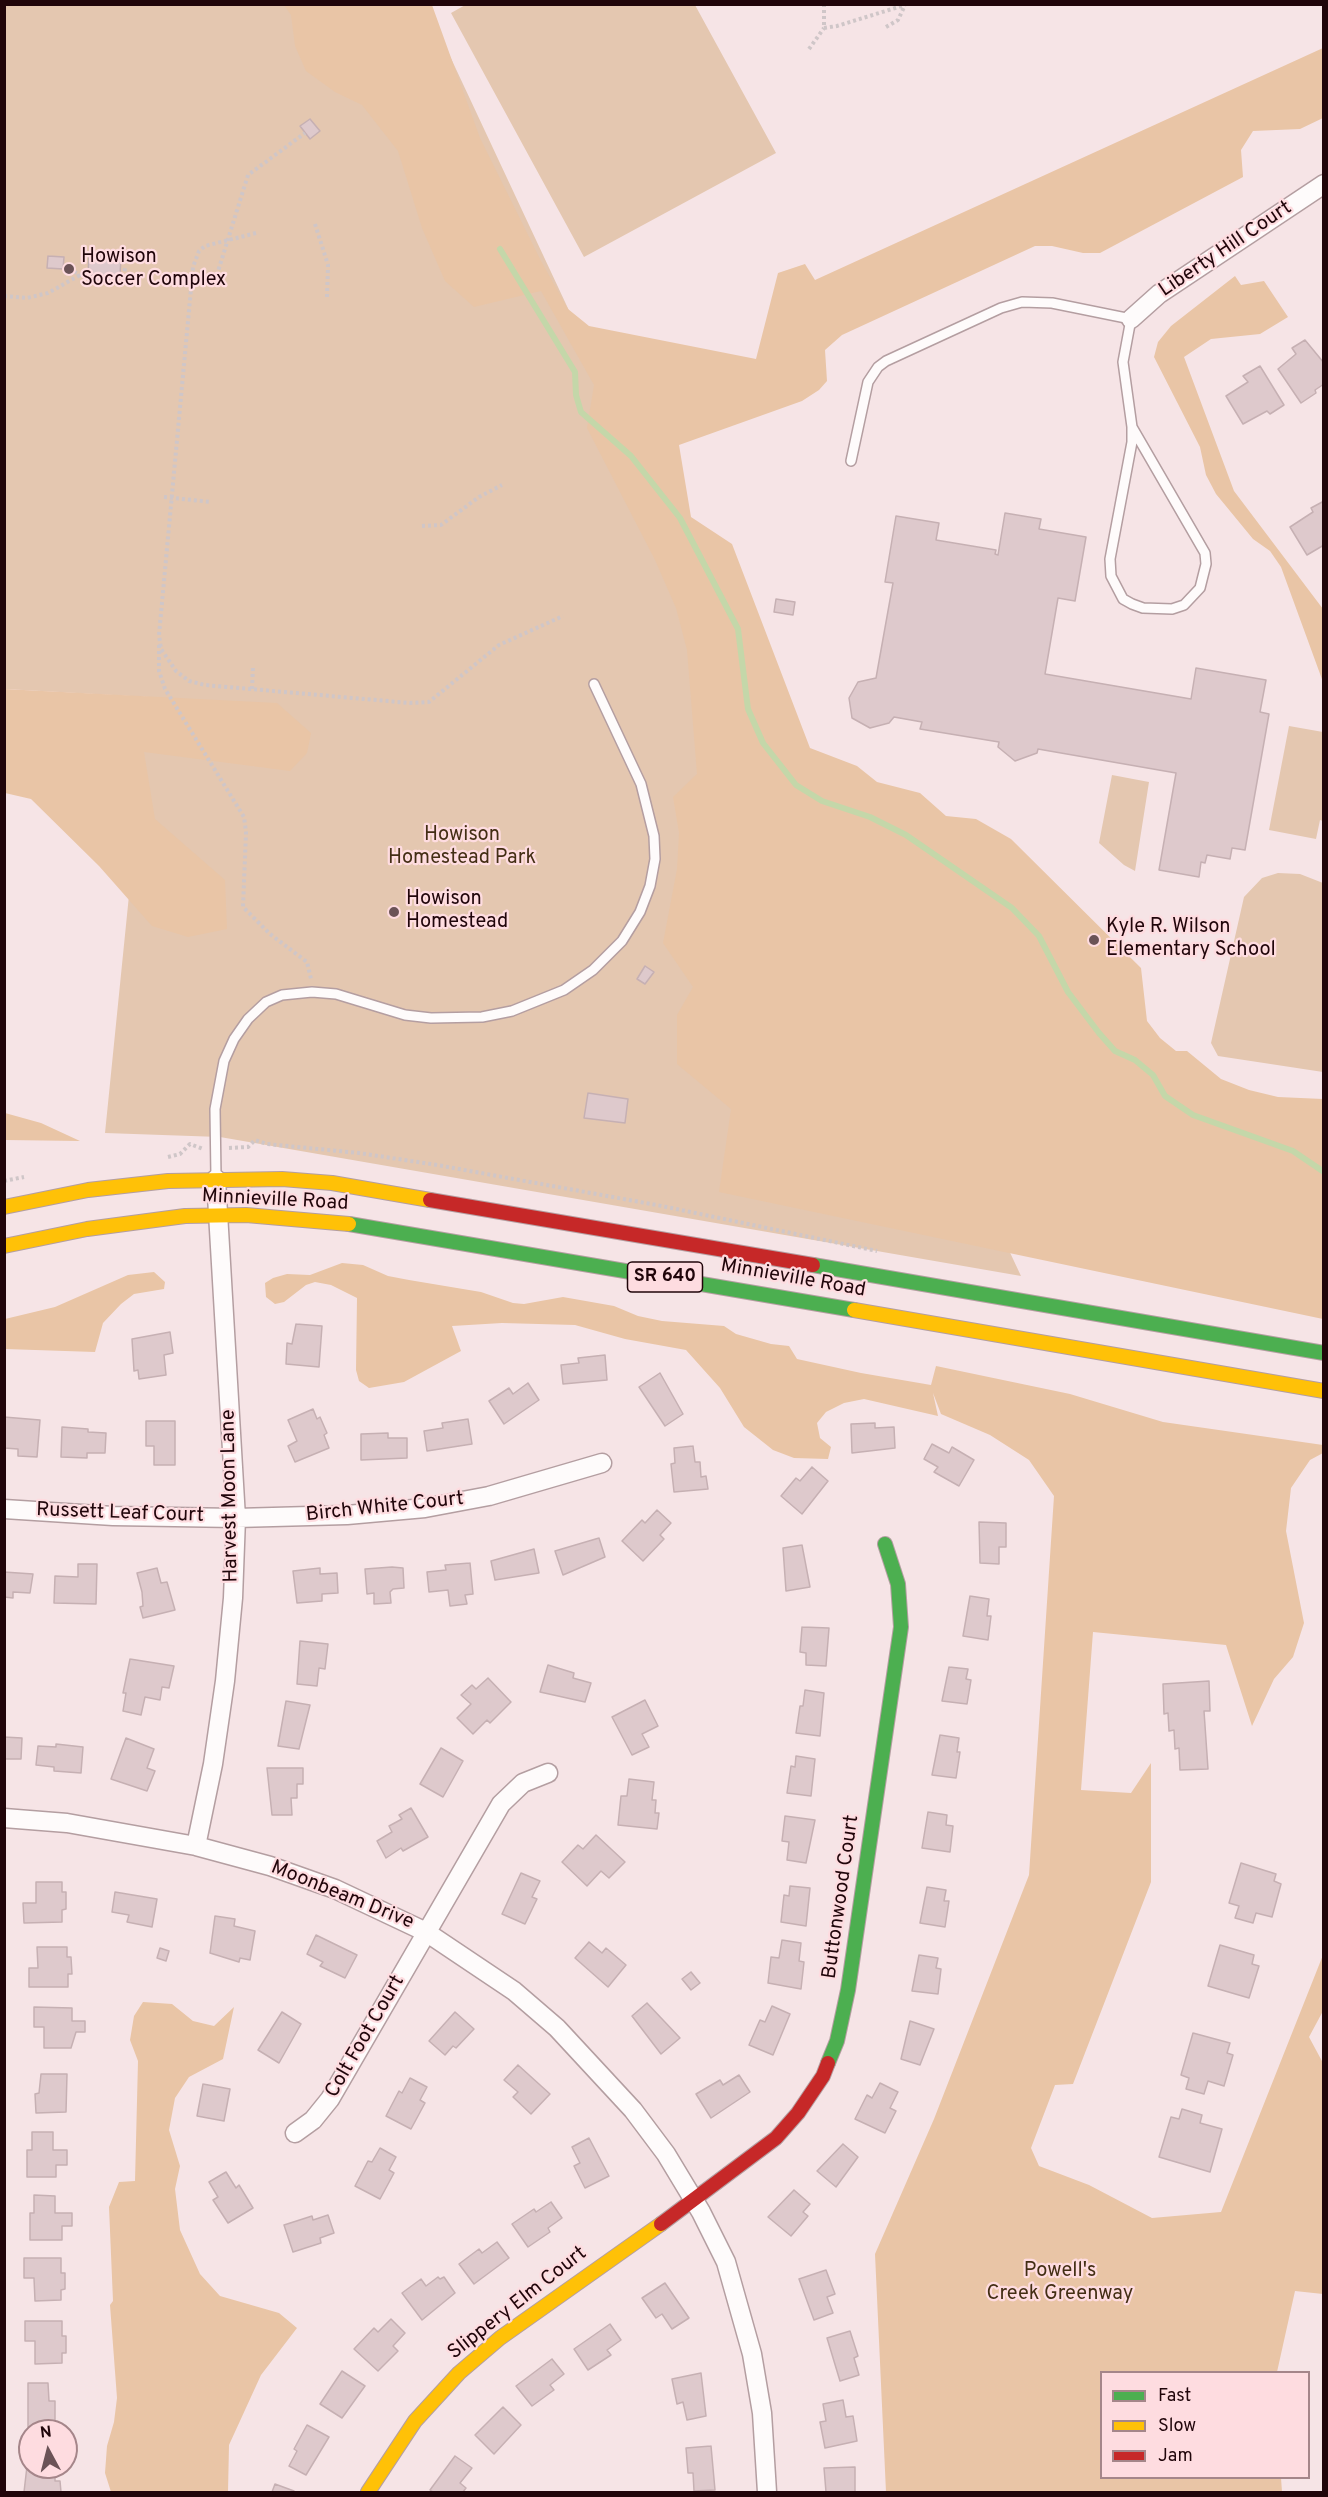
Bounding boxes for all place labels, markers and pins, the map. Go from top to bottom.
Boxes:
place label: Howison Soccer Complex [81,246,226,293]
marker: Howison Soccer Complex [62,262,76,276]
place label: Howison Homestead [406,888,508,935]
marker: Howison Homestead [387,905,401,919]
place label: Kyle R. Wilson Elementary School [1106,916,1276,963]
marker: Kyle R. Wilson Elementary School [1087,933,1101,947]

